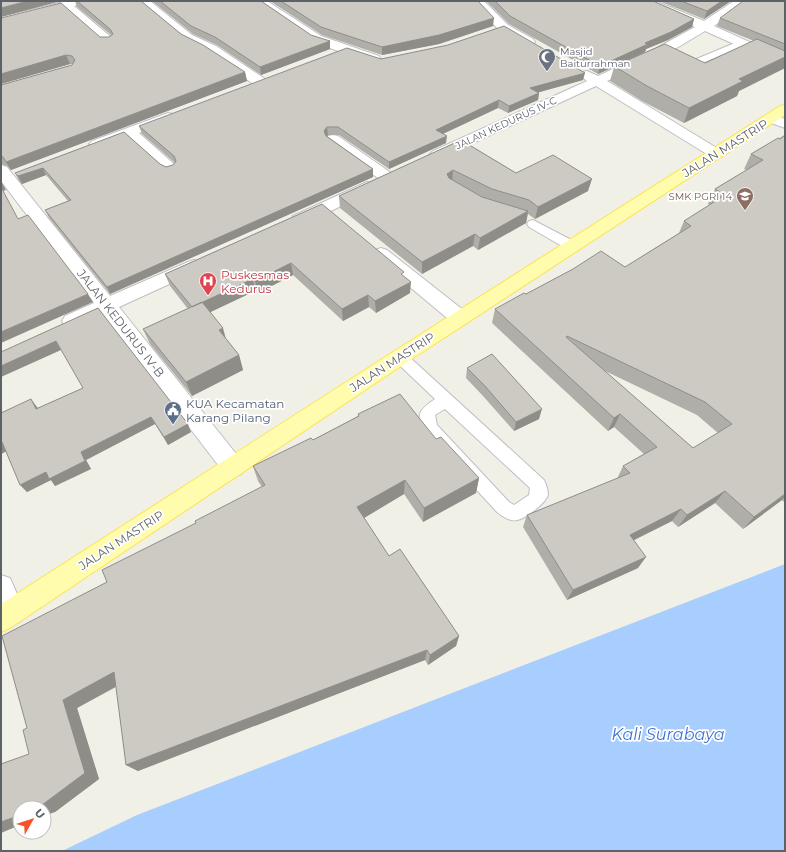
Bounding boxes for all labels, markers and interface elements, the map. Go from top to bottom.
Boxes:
place label: Masjid Baiturrahman [560,45,630,70]
mosque icon: Masjid Baiturrahman [537,47,557,72]
street label: JALAN KEDURUS IV-C [452,94,559,153]
street label: JALAN MASTRIP [679,116,771,181]
school or university icon: SMK PGRI 14 [735,186,755,211]
place label: SMK PGRI 14 [669,190,732,203]
street label: JALAN KEDURUS IV-B [74,265,168,380]
place label: Puskesmas Kedurus [221,267,289,296]
hospital icon: Puskesmas Kedurus [198,271,218,296]
street label: JALAN MASTRIP [346,329,437,396]
place label: KUA Kecamatan Karang Pilang [186,396,284,425]
public building icon: KUA Kecamatan Karang Pilang [163,400,183,425]
street label: JALAN MASTRIP [75,507,166,574]
water label: Kali Surabaya [611,725,725,744]
north arrow [12,800,52,840]
text: U [32,806,48,821]

